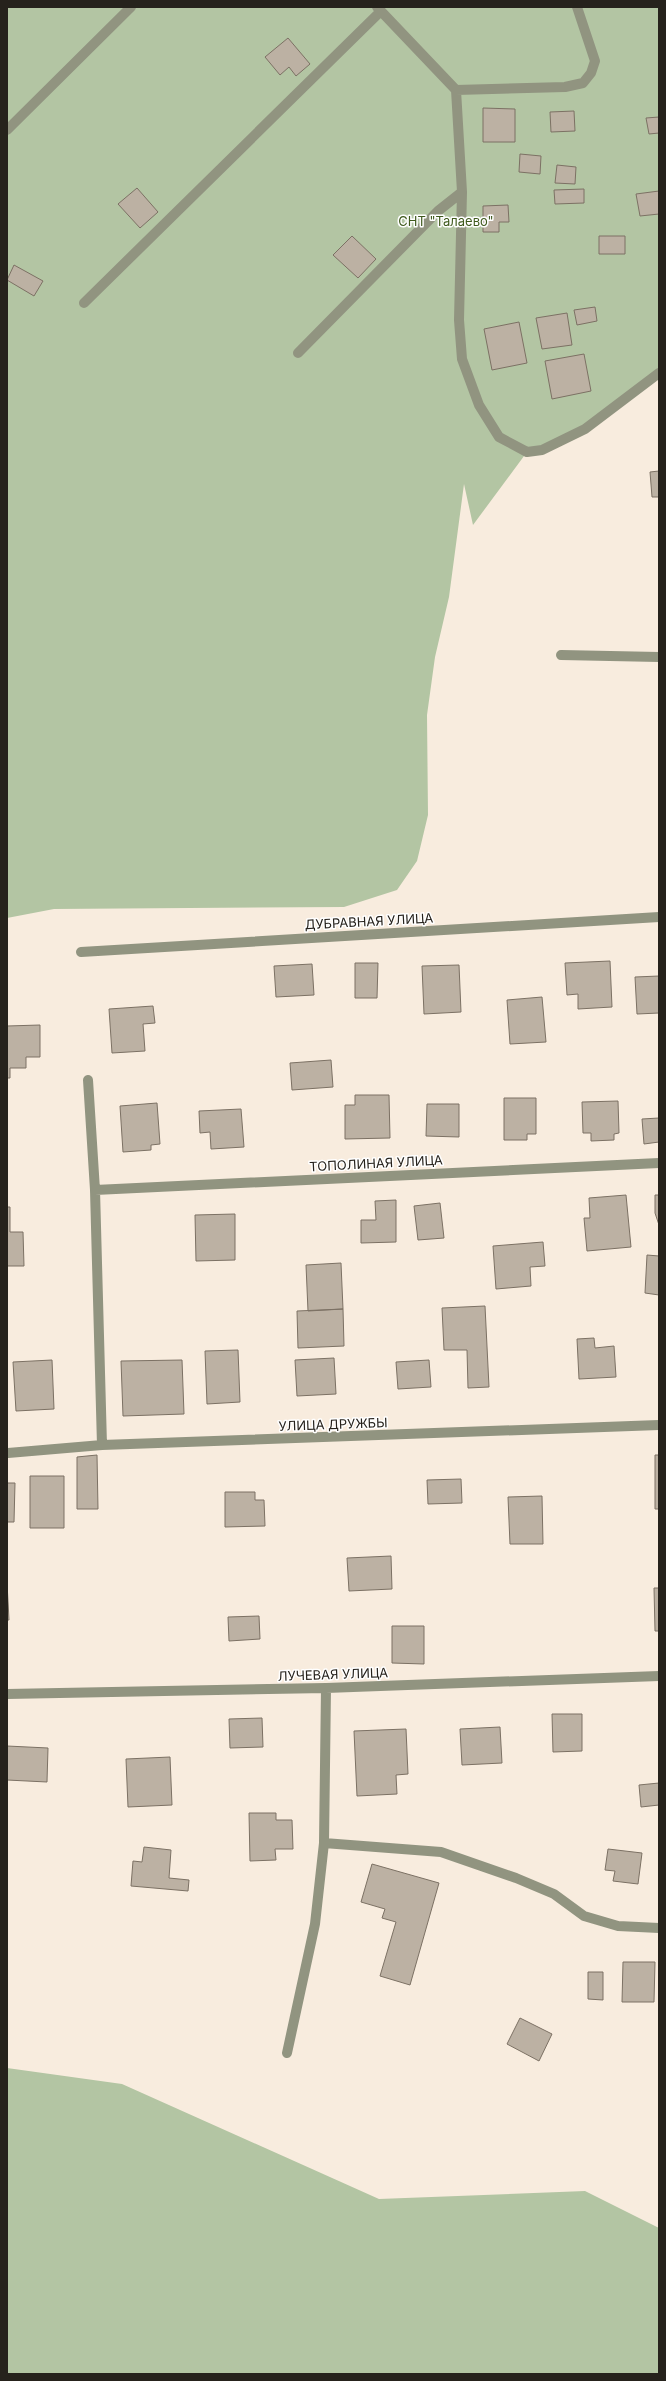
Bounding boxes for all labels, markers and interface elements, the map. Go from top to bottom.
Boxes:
park label: СНТ "Талаево" [398,213,494,229]
street label: ДУБРАВНАЯ УЛИЦА [304,910,434,932]
street label: ТОПОЛИНАЯ УЛИЦА [309,1152,443,1174]
street label: УЛИЦА ДРУЖБЫ [278,1414,388,1434]
street label: ЛУЧЕВАЯ УЛИЦА [278,1664,388,1684]

